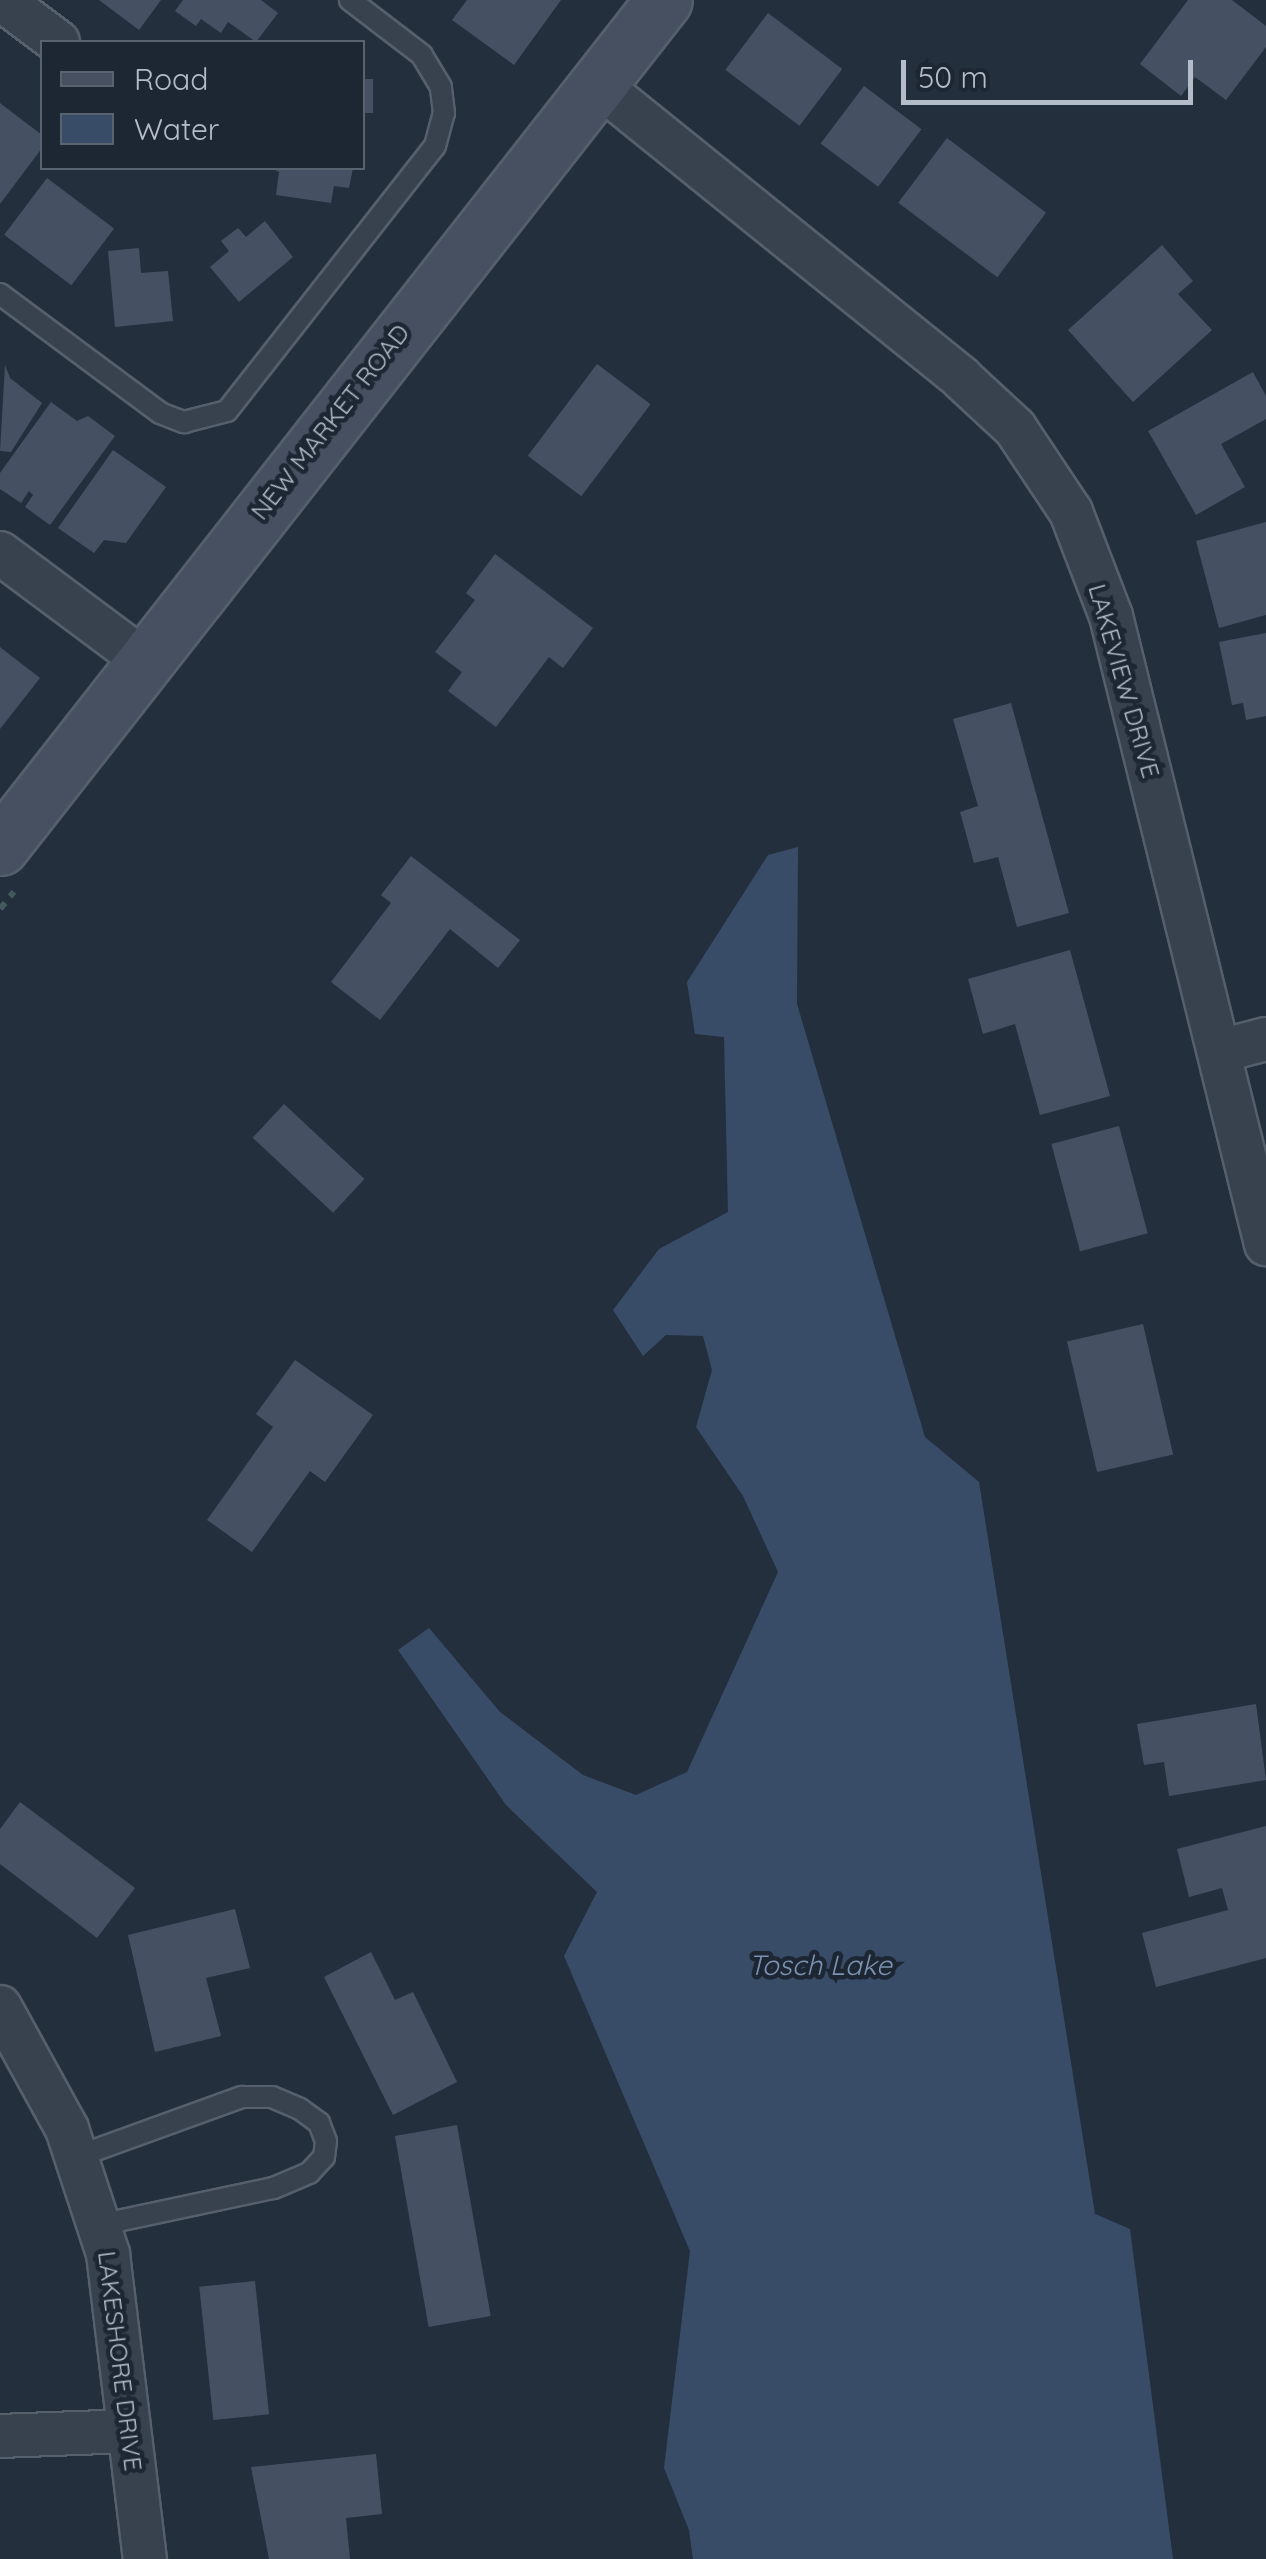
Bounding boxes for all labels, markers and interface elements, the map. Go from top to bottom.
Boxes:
legend [40,40,365,170]
scale bar [906,40,1198,102]
text: 50 m [918,58,988,96]
text: Road [134,60,208,98]
text: Water [134,110,219,148]
street label: NEW MARKET ROAD [244,318,416,526]
street label: LAKEVIEW DRIVE [1082,581,1166,781]
water label: Tosch Lake [748,1948,892,1982]
street label: LAKESHORE DRIVE [92,2249,148,2473]

